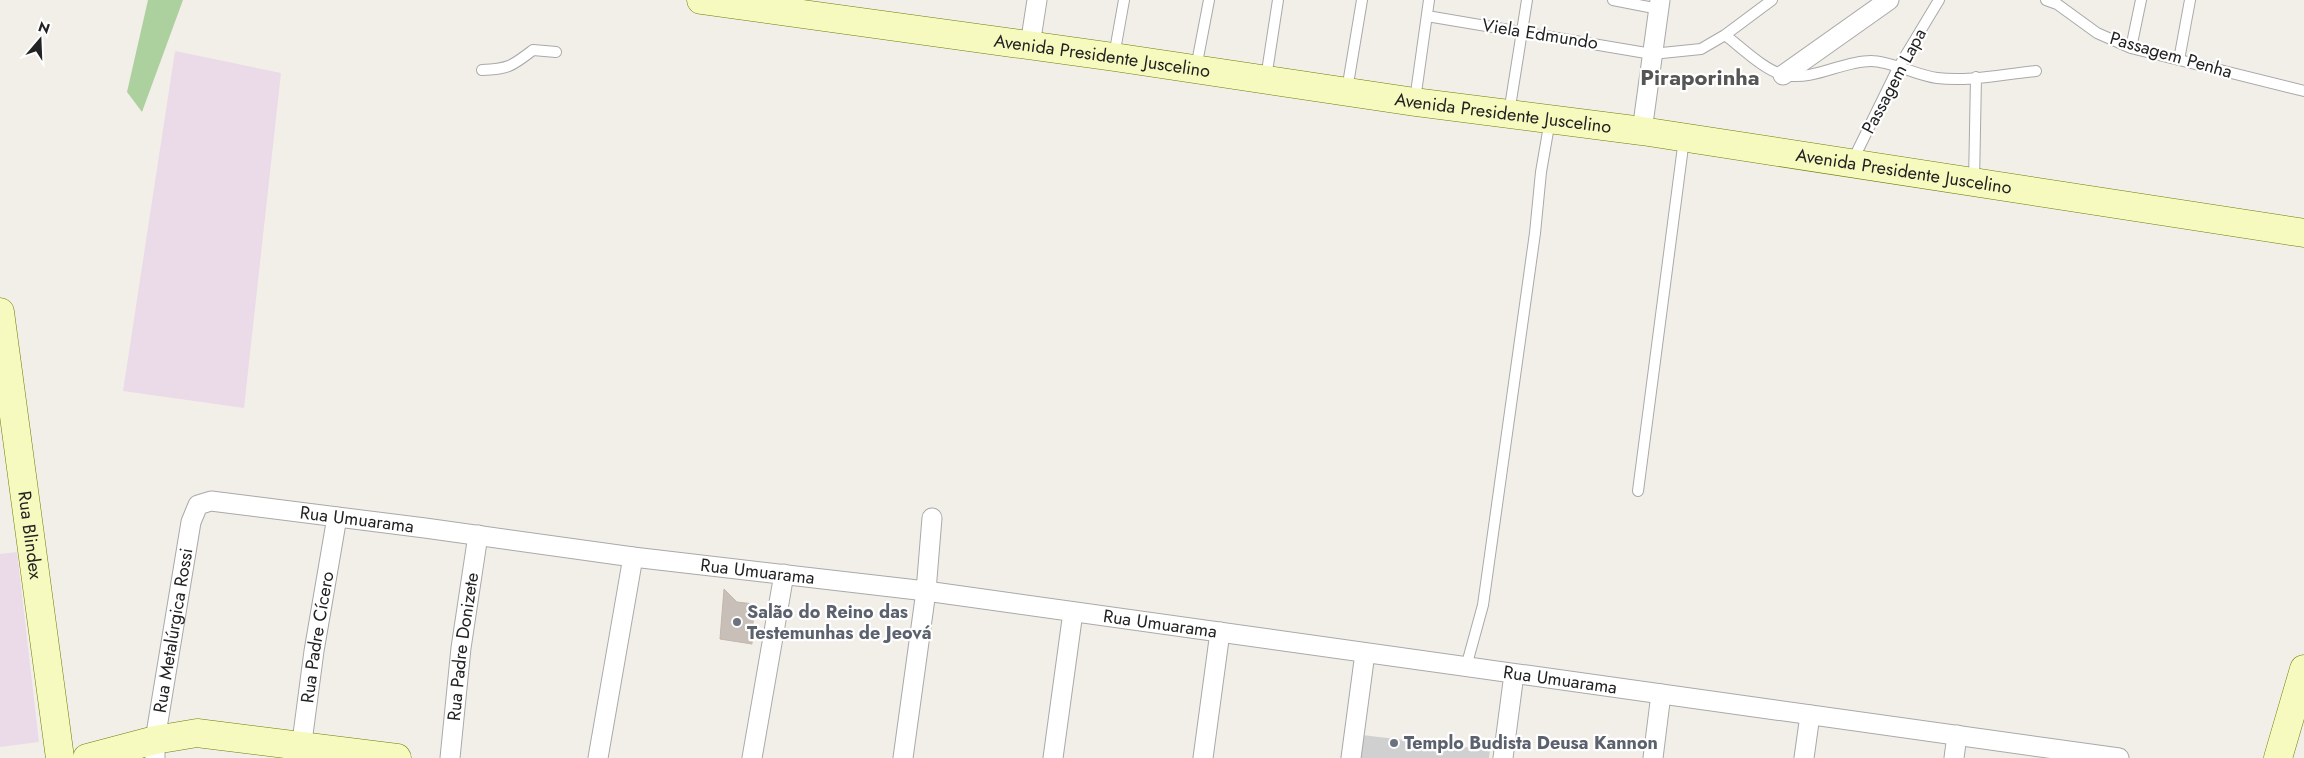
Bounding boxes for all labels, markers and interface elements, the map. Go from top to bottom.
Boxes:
street label: Viela Edmundo [1480,12,1600,56]
north arrow [15,15,65,65]
text: N [36,16,53,39]
street label: Passagem Lapa [1855,24,1933,138]
street label: Passagem Penha [2107,25,2235,85]
street label: Avenida Presidente Juscelino [992,28,1212,84]
district label: Piraporinha [1640,61,1760,93]
street label: Avenida Presidente Juscelino [1393,86,1613,140]
street label: Avenida Presidente Juscelino [1794,142,2014,201]
street label: Rua Blindex [11,489,49,581]
street label: Rua Umuarama [298,499,415,539]
street label: Rua Metalúrgica Rossi [147,546,199,715]
street label: Rua Umuarama [699,552,816,591]
street label: Rua Padre Cícero [294,569,340,705]
street label: Rua Padre Donizete [441,571,485,722]
place label: Salão do Reino das Testemunhas de Jeová [747,599,932,646]
street label: Rua Umuarama [1102,603,1219,645]
marker: Salão do Reino das Testemunhas de Jeová [731,616,743,628]
street label: Rua Umuarama [1502,659,1619,701]
place label: Templo Budista Deusa Kannon [1404,730,1658,756]
marker: Templo Budista Deusa Kannon [1388,737,1400,749]

